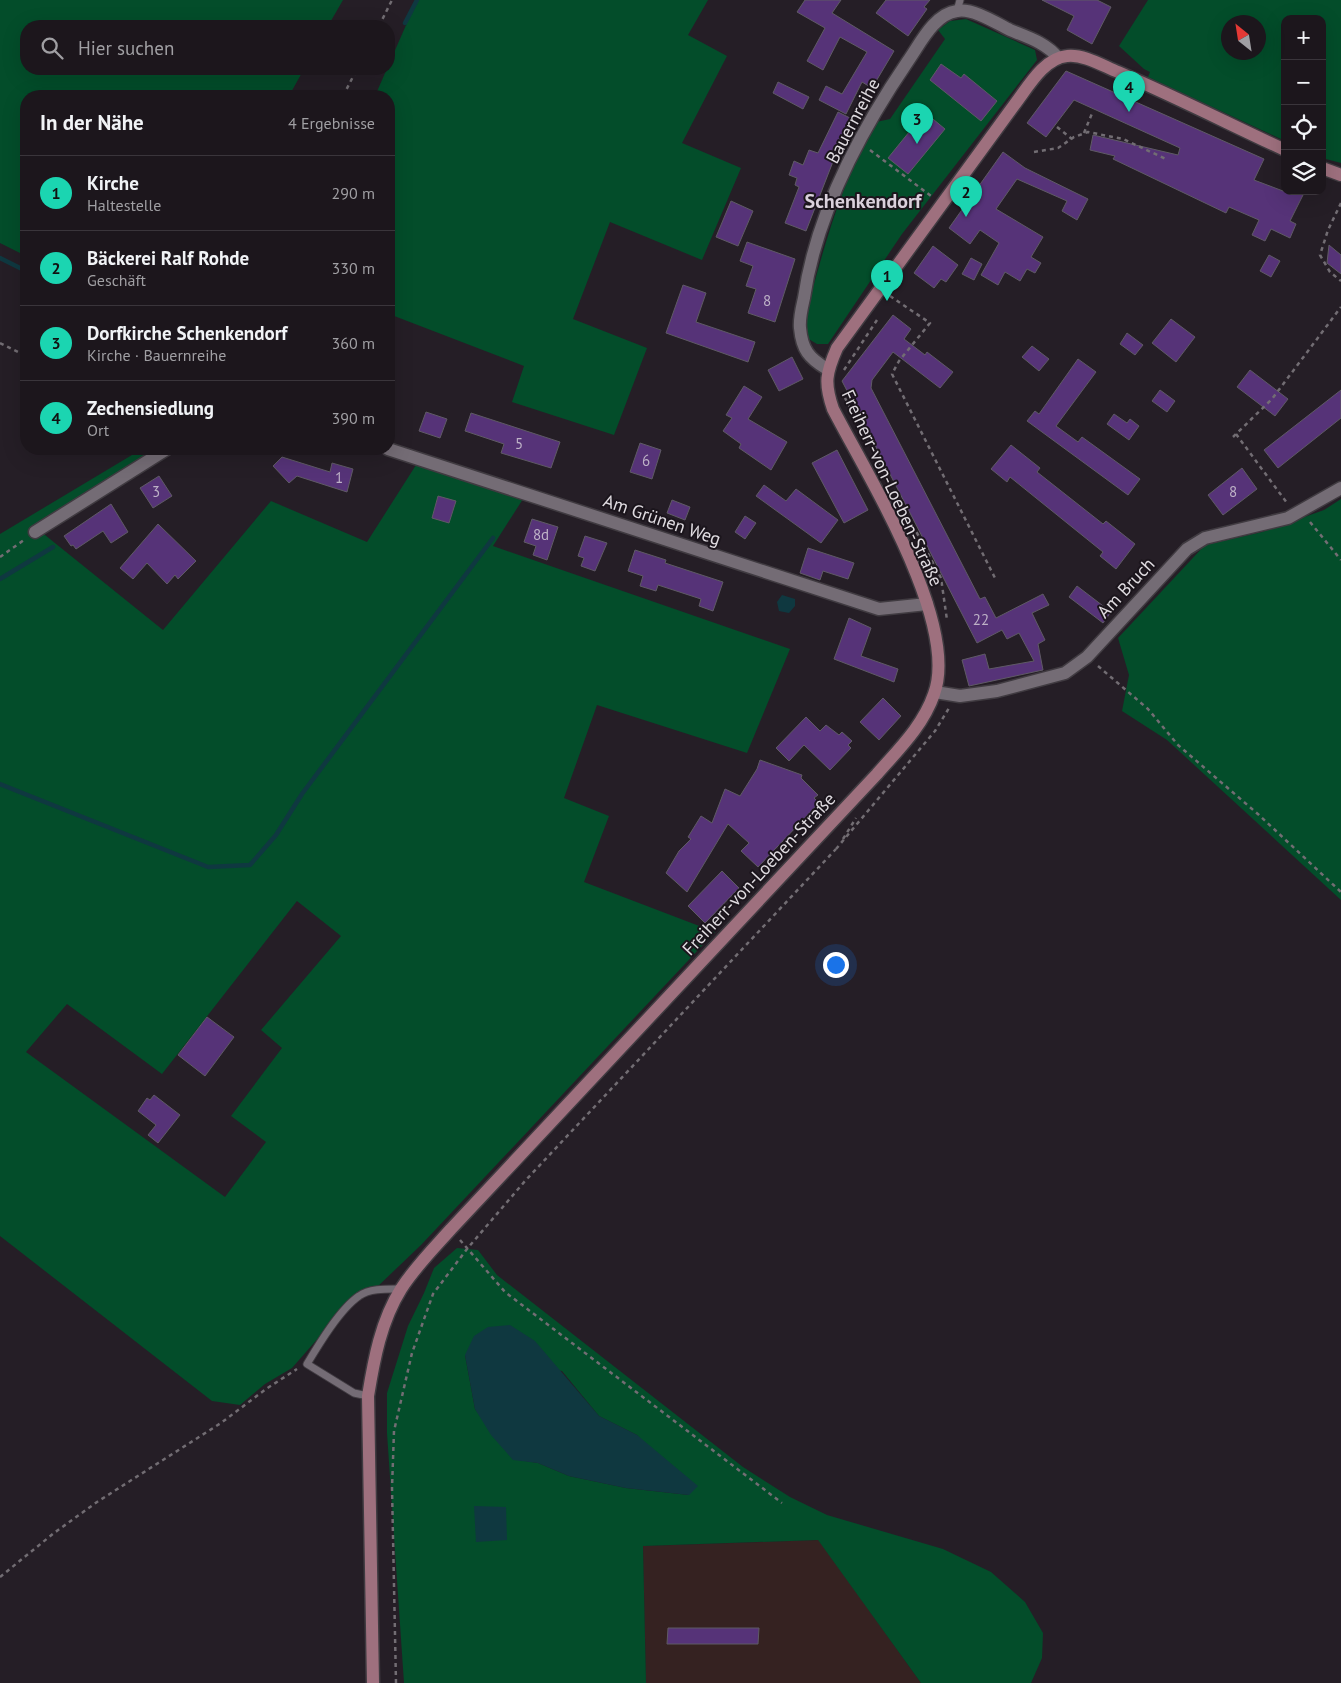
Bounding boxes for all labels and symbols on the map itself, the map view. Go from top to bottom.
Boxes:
north arrow [1221,15,1266,60]
pin: 4 [1113,71,1145,112]
street label: Bauernreihe [820,74,885,167]
pin: 3 [901,103,933,144]
pin: 2 [950,176,982,217]
district label: Schenkendorf [805,188,923,214]
pin: 1 [871,260,903,301]
house number: 8 [763,291,771,310]
street label: Freiherr-von-Loeben-Straße [837,386,948,590]
house number: 5 [515,434,523,453]
house number: 6 [642,451,650,470]
house number: 1 [335,468,343,487]
house number: 3 [152,482,160,501]
house number: 8 [1229,482,1237,501]
street label: Am Grünen Weg [600,489,724,550]
house number: 8d [533,525,549,544]
street label: Am Bruch [1092,553,1159,623]
house number: 22 [973,610,989,629]
street label: Freiherr-von-Loeben-Straße [677,787,840,960]
your location [823,952,849,978]

